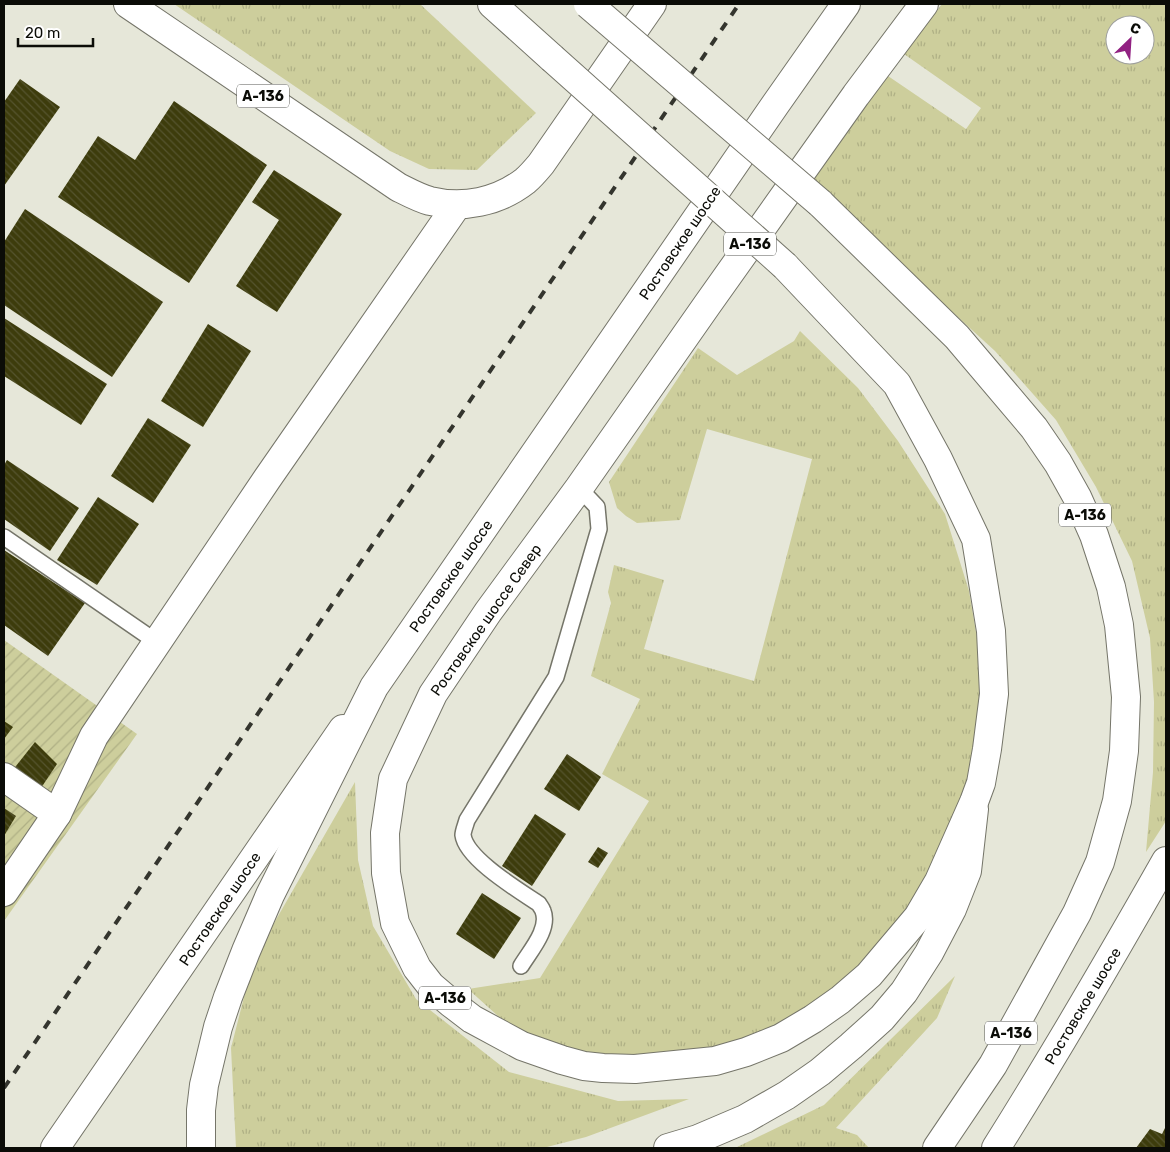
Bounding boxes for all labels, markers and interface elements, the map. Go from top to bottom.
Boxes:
scale bar [18,15,92,47]
north arrow [1105,15,1155,65]
text: С [1127,19,1143,39]
text: 20 m [25,24,60,42]
road number: А-136 [237,84,289,108]
street label: Ростовское шоссе [635,183,725,303]
road number: А-136 [724,232,776,255]
road number: А-136 [1059,504,1111,526]
street label: Ростовское шоссе [405,516,497,636]
street label: Ростовское шоссе Север [427,541,545,699]
street label: Ростовское шоссе [175,849,265,969]
street label: Ростовское шоссе [1041,944,1125,1068]
road number: А-136 [419,986,471,1010]
road number: А-136 [985,1021,1037,1044]

